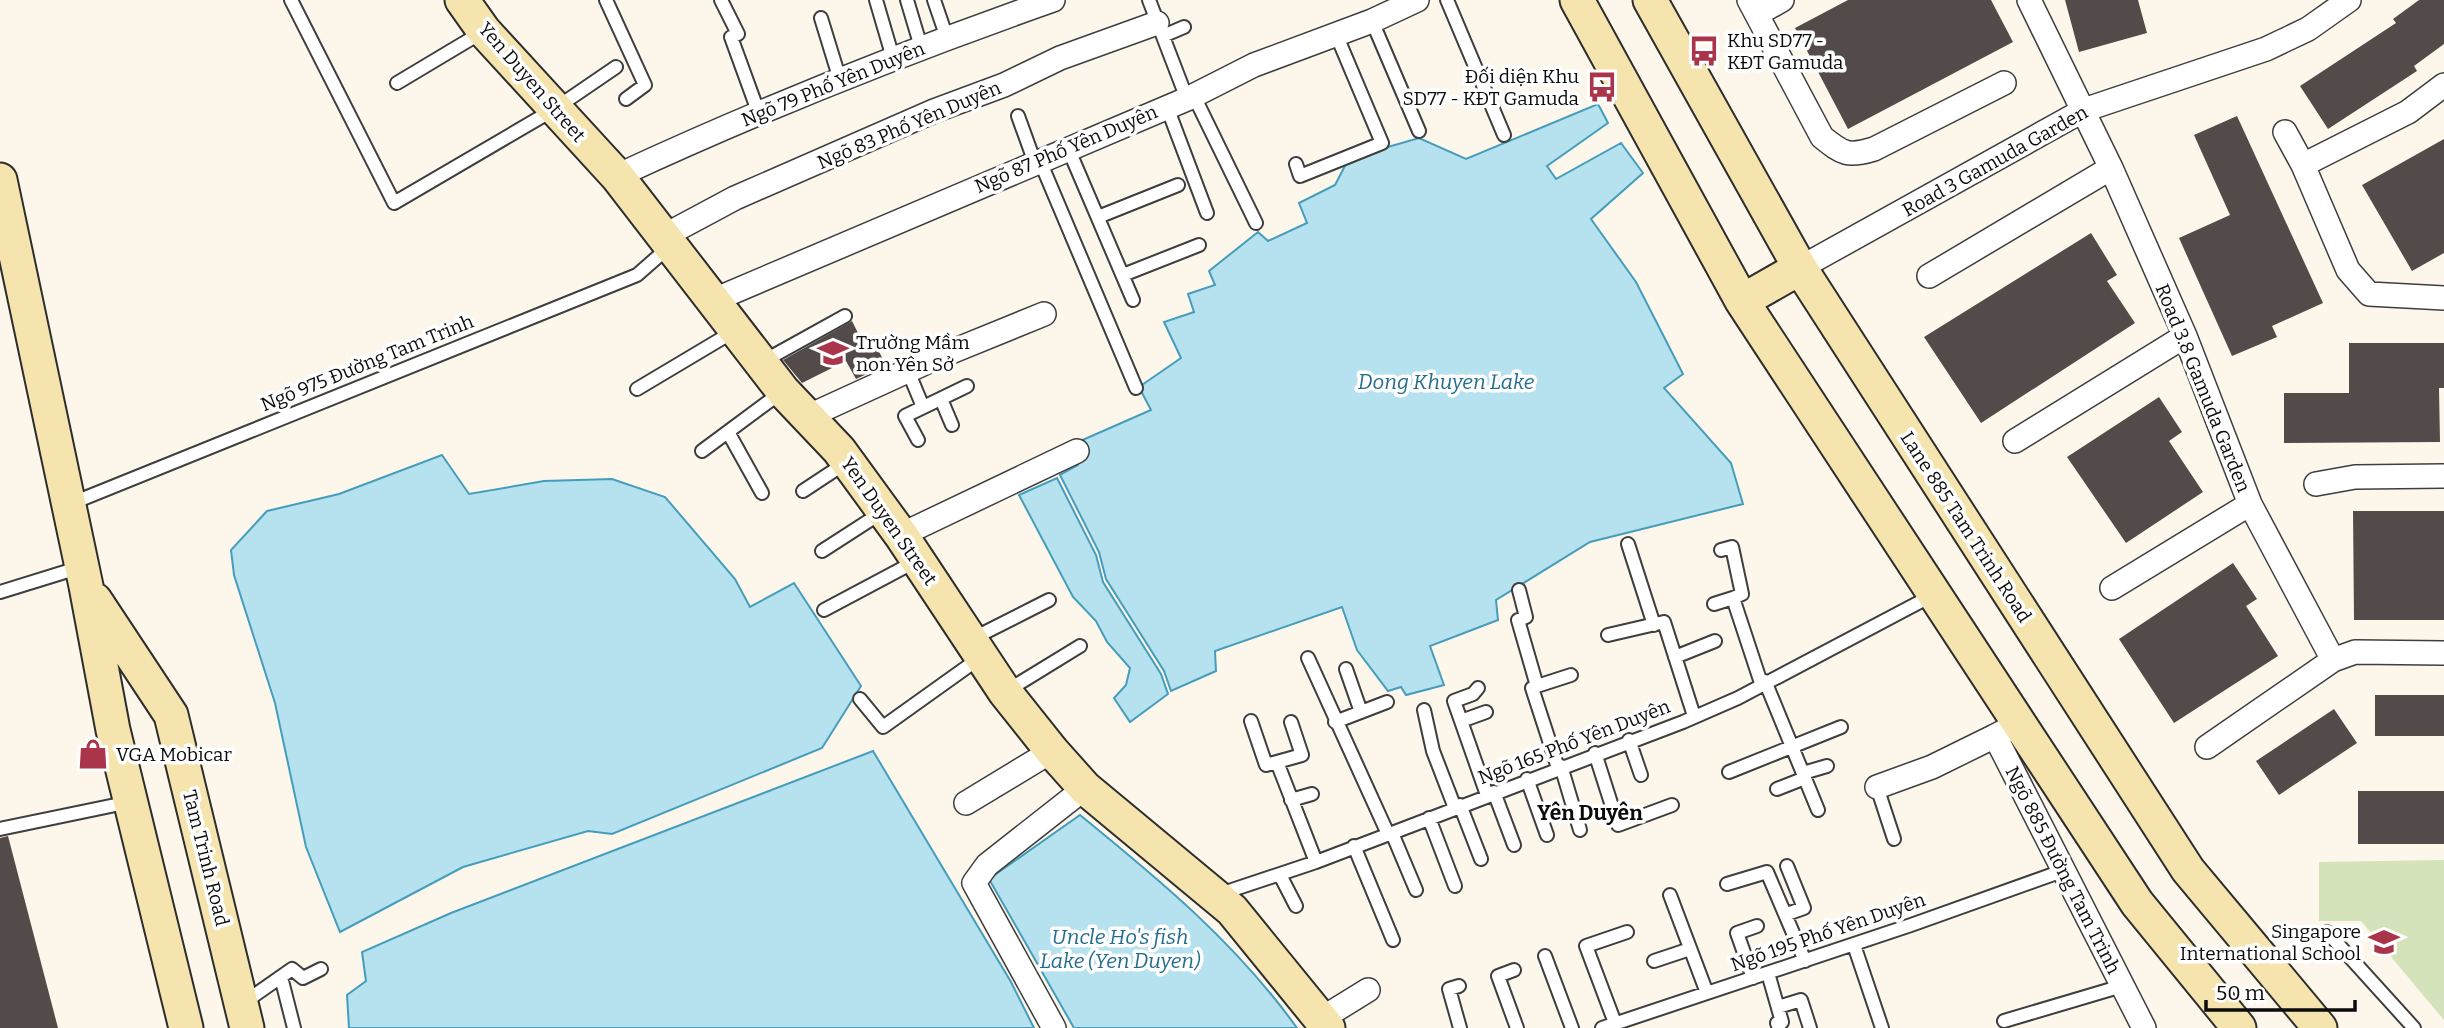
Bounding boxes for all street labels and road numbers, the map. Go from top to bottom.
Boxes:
street label: Yen Duyen Street [474,17,590,147]
street label: Ngõ 79 Phố Yên Duyên [738,37,928,131]
street label: Ngõ 83 Phố Yên Duyên [814,76,1004,174]
street label: Ngõ 87 Phố Yên Duyên [971,100,1161,198]
street label: Road 3 Gamuda Garden [1898,100,2092,222]
street label: Road 3.8 Gamuda Garden [2151,280,2255,496]
street label: Ngõ 975 Đường Tam Trinh [257,310,477,416]
street label: Lane 885 Tam Trinh Road [1896,427,2036,627]
street label: Yen Duyen Street [836,452,942,590]
street label: Ngõ 165 Phố Yên Duyên [1475,695,1673,789]
street label: Ngõ 885 Đường Tam Trinh [2001,762,2126,978]
street label: Tam Trinh Road [178,788,234,928]
street label: Ngõ 195 Phố Yên Duyên [1728,888,1928,976]

